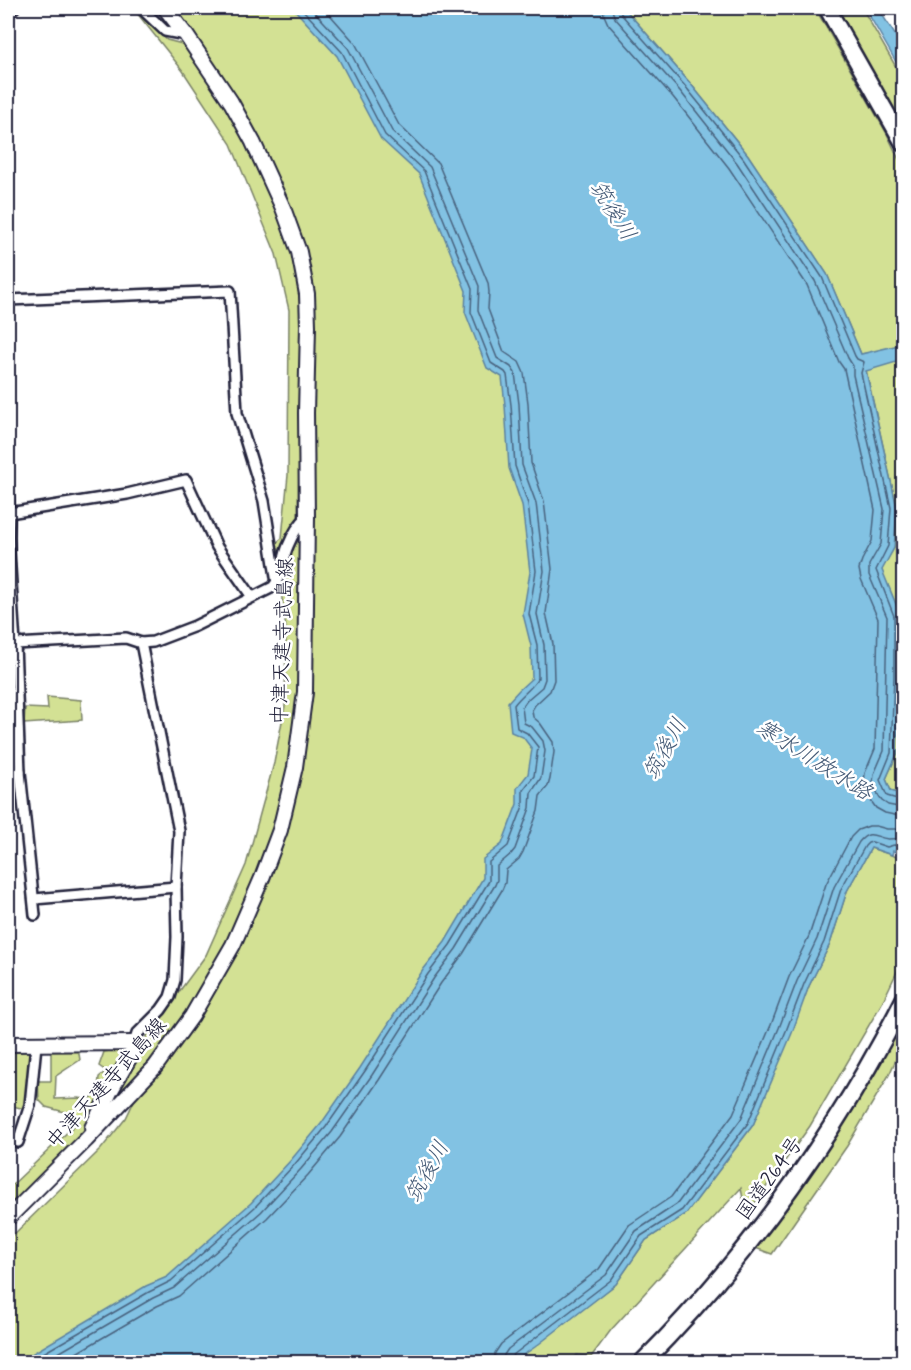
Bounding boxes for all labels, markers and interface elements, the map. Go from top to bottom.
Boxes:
water label: 筑後川 [583,176,642,246]
street label: 中津天建寺武島線 [266,557,300,725]
water label: 筑後川 [638,713,694,785]
water label: 寒水川放水路 [751,714,879,809]
street label: 中津天建寺武島線 [40,1012,173,1155]
street label: 国道264号 [730,1131,810,1226]
water label: 筑後川 [400,1136,456,1208]

